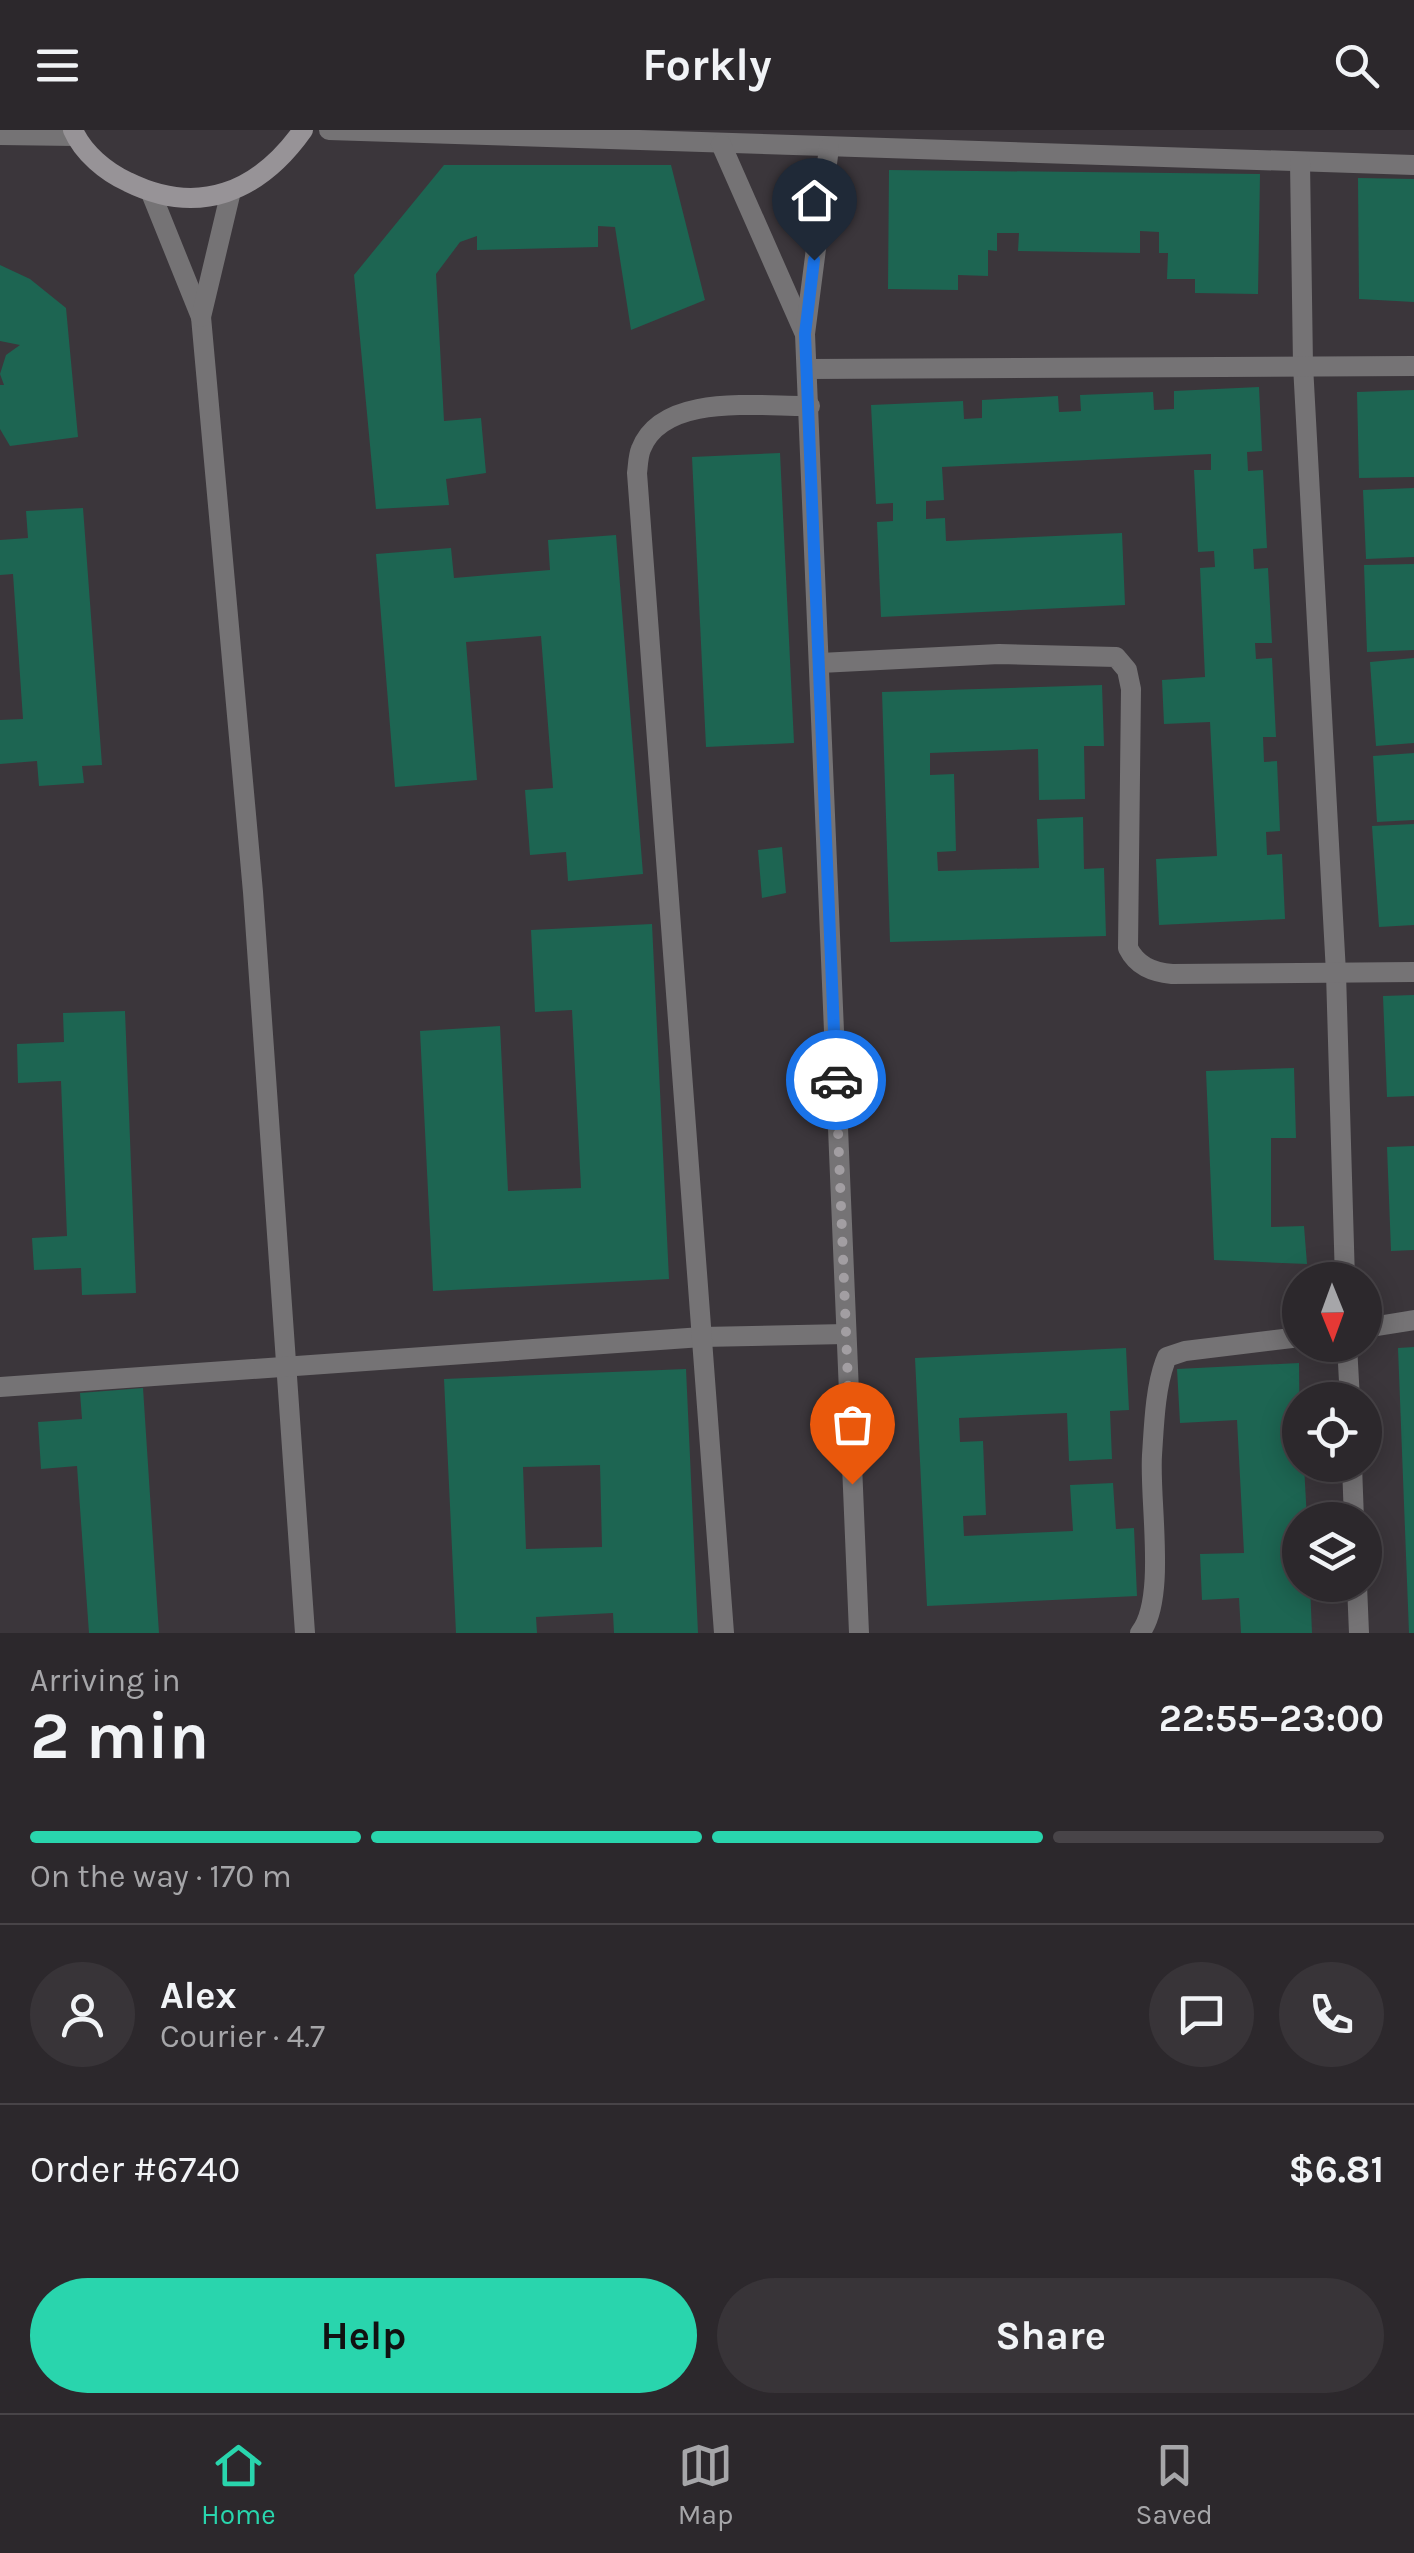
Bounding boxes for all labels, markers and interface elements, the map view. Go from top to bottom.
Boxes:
icon: menu [30,38,85,93]
icon: search [1329,38,1384,93]
text: Forkly [642,39,772,91]
pin [772,158,857,261]
icon: home [787,173,842,228]
courier [786,1030,886,1130]
icon: car [809,1053,864,1108]
north arrow [1282,1262,1382,1362]
map controls [1282,1262,1382,1602]
pin [810,1382,895,1485]
button: locate [1282,1382,1382,1482]
icon: bag [825,1397,880,1452]
button: layers [1282,1502,1382,1602]
text: Arriving in [30,1662,181,1699]
text: 22:55–23:00 [1159,1696,1384,1741]
text: 2 min [30,1698,209,1774]
text: On the way · 170 m [30,1858,292,1895]
button: person [30,1962,135,2067]
button: chat [1149,1962,1254,2067]
button: phone [1279,1962,1384,2067]
text: Alex [160,1973,237,2018]
text: Courier · 4.7 [160,2018,325,2055]
text: Order #6740 [30,2147,240,2192]
text: $6.81 [1288,2147,1384,2192]
button: Help [30,2278,697,2393]
button: Share [717,2278,1384,2393]
tab: Home [201,2438,276,2531]
tab: Map [678,2438,733,2531]
tab: Saved [1136,2438,1213,2531]

